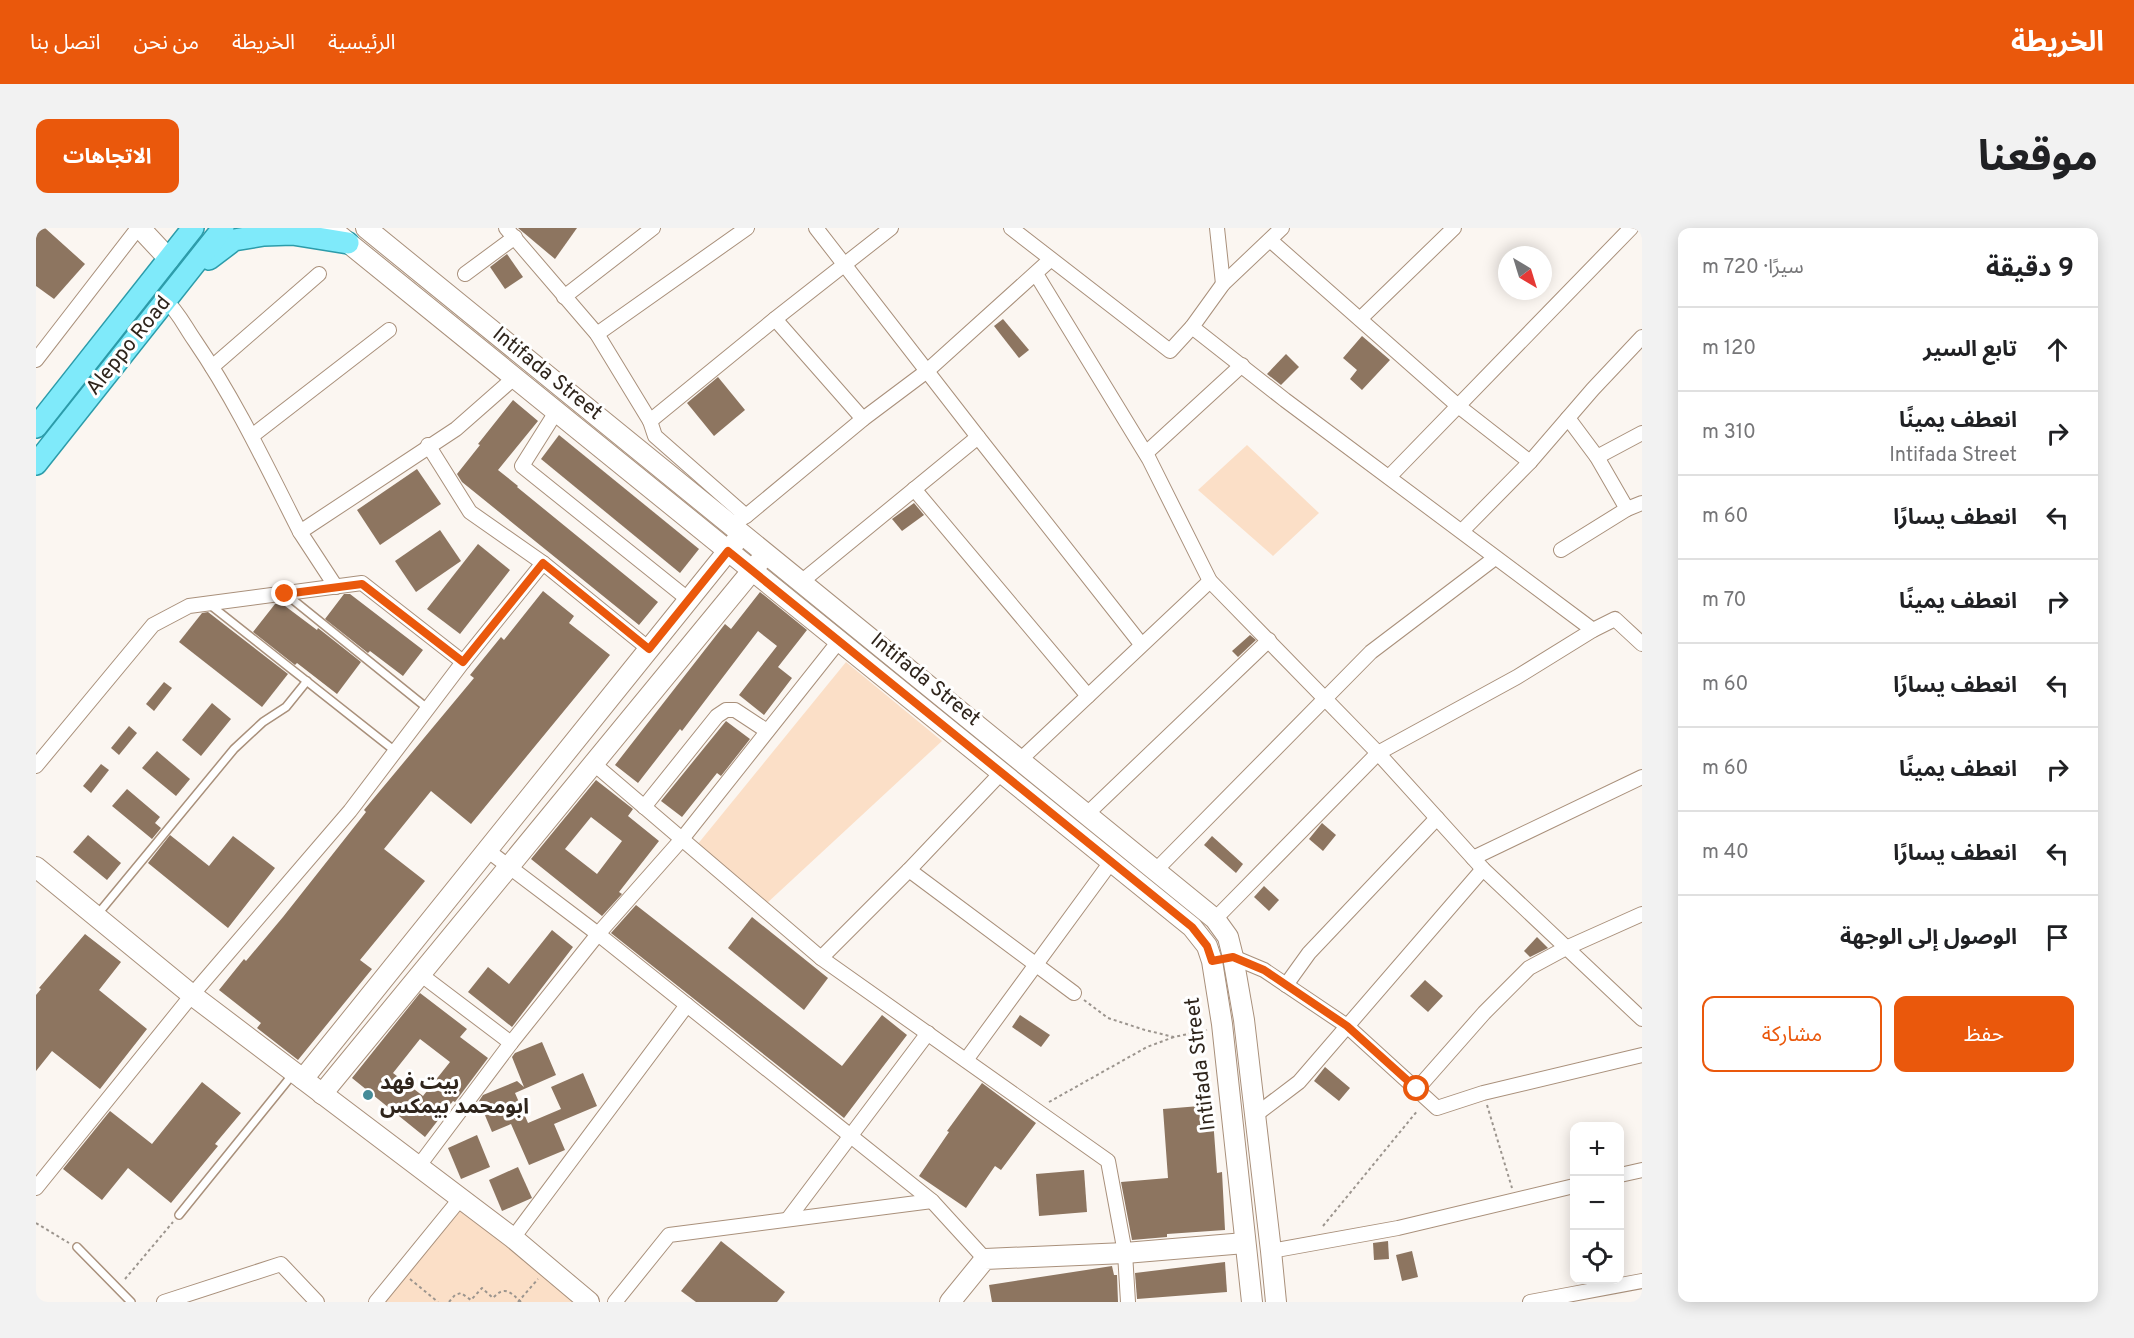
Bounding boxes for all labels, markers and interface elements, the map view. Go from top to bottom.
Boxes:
text: الخريطة [2011,26,2104,62]
text: اتصل بنا [30,30,100,57]
text: من نحن [133,30,199,57]
text: الخريطة [232,30,295,57]
text: الرئيسية [328,30,396,57]
button: الاتجاهات [36,119,179,193]
text: موقعنا [1978,133,2098,186]
north arrow [1498,246,1552,300]
text: 9 دقيقة [1986,253,2074,286]
text: سيرًا · 720 m [1702,255,1804,281]
street label: Aleppo Road [81,291,177,401]
street label: Intifada Street [486,321,608,427]
icon: ahead [2041,333,2074,366]
text: 120 m [1702,336,1756,362]
text: تابع السير [1923,337,2017,364]
text: انعطف يمينًا [1899,408,2017,435]
icon: right [2041,417,2074,450]
text: 310 m [1702,420,1756,446]
text: Intifada Street [1889,443,2017,469]
icon: left [2041,501,2074,534]
text: 60 m [1702,504,1748,530]
text: انعطف يسارًا [1893,505,2017,532]
route end [271,580,297,606]
icon: right [2041,585,2074,618]
text: 70 m [1702,588,1746,614]
text: انعطف يمينًا [1899,589,2017,616]
street label: Intifada Street [864,627,986,733]
icon: left [2041,669,2074,702]
text: 60 m [1702,672,1748,698]
text: انعطف يسارًا [1893,673,2017,700]
icon: right [2041,753,2074,786]
text: 60 m [1702,756,1748,782]
text: انعطف يمينًا [1899,757,2017,784]
icon: left [2041,837,2074,870]
text: 40 m [1702,840,1749,866]
text: انعطف يسارًا [1893,841,2017,868]
icon: arrive [2041,921,2074,954]
text: الوصول إلى الوجهة [1840,925,2017,952]
street label: Intifada Street [1179,996,1223,1132]
button: مشاركة [1702,996,1882,1072]
button: حفظ [1894,996,2074,1072]
place label: بيت فهد ابومحمد بيمكس [380,1070,529,1121]
route start [1403,1075,1429,1101]
marker: بيت فهد ابومحمد بيمكس [361,1088,375,1102]
map controls [1570,1122,1624,1284]
button: + [1570,1122,1624,1176]
button: − [1570,1176,1624,1230]
button: locate [1570,1230,1624,1284]

